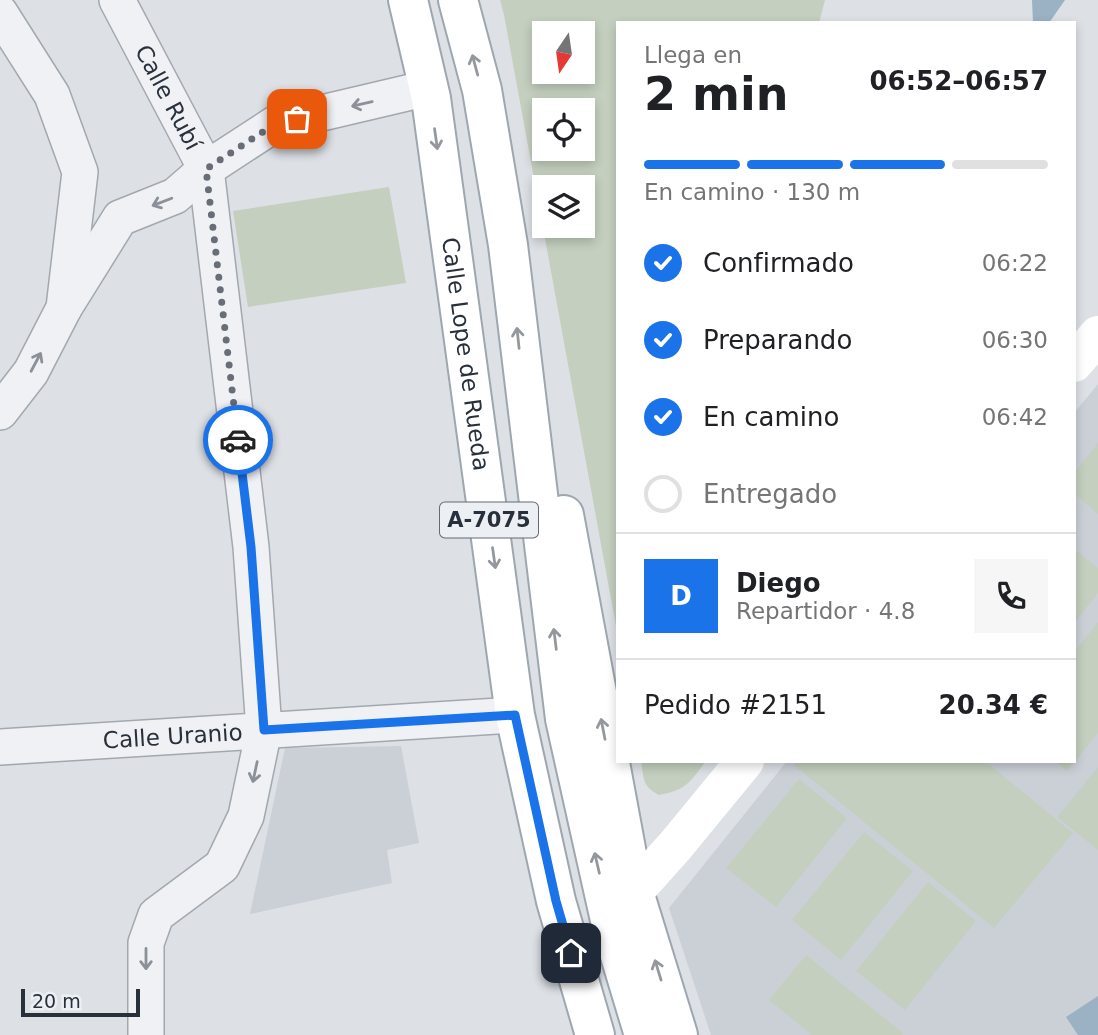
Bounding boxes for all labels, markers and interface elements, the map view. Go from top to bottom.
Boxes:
north arrow [532,21,595,84]
map controls [532,21,595,238]
street label: Calle Rubí [130,40,207,155]
text: Llega en [644,42,742,68]
one-way arrow [468,55,481,77]
text: 06:52–06:57 [869,66,1048,96]
text: 2 min [644,67,788,121]
pin [267,89,327,149]
one-way arrow [351,97,374,111]
button: locate [532,98,595,161]
icon: bag [278,100,316,138]
one-way arrow [430,127,443,150]
button: layers [532,175,595,238]
text: En camino · 130 m [644,179,860,205]
one-way arrow [151,196,173,209]
street label: Calle Lope de Rueda [437,236,495,472]
icon: check [644,244,682,282]
text: Confirmado [703,248,854,278]
text: 06:22 [982,250,1048,276]
icon: check [644,321,682,359]
text: Preparando [703,325,852,355]
one-way arrow [512,327,525,350]
text: 06:30 [982,327,1048,353]
one-way arrow [29,352,43,373]
icon: check [644,398,682,436]
text: En camino [703,402,839,432]
text: 06:42 [982,404,1048,430]
courier [203,405,273,475]
icon: car [219,421,257,459]
text: Entregado [703,479,837,509]
road number: A-7075 [440,503,538,538]
one-way arrow [487,547,500,569]
button: phone [974,559,1048,633]
text: Diego [736,568,821,598]
text: D [670,581,692,611]
text: Repartidor · 4.8 [736,598,915,624]
one-way arrow [548,629,561,651]
text: Pedido #2151 [644,690,827,720]
text: 20.34 € [939,690,1048,720]
one-way arrow [596,718,609,741]
street label: Calle Uranio [102,719,243,754]
one-way arrow [248,760,262,783]
one-way arrow [590,852,603,875]
pin [541,923,601,983]
icon: home [552,934,590,972]
one-way arrow [139,947,153,970]
one-way arrow [650,959,663,981]
scale bar [21,986,140,1018]
text: 20 m [32,990,81,1012]

